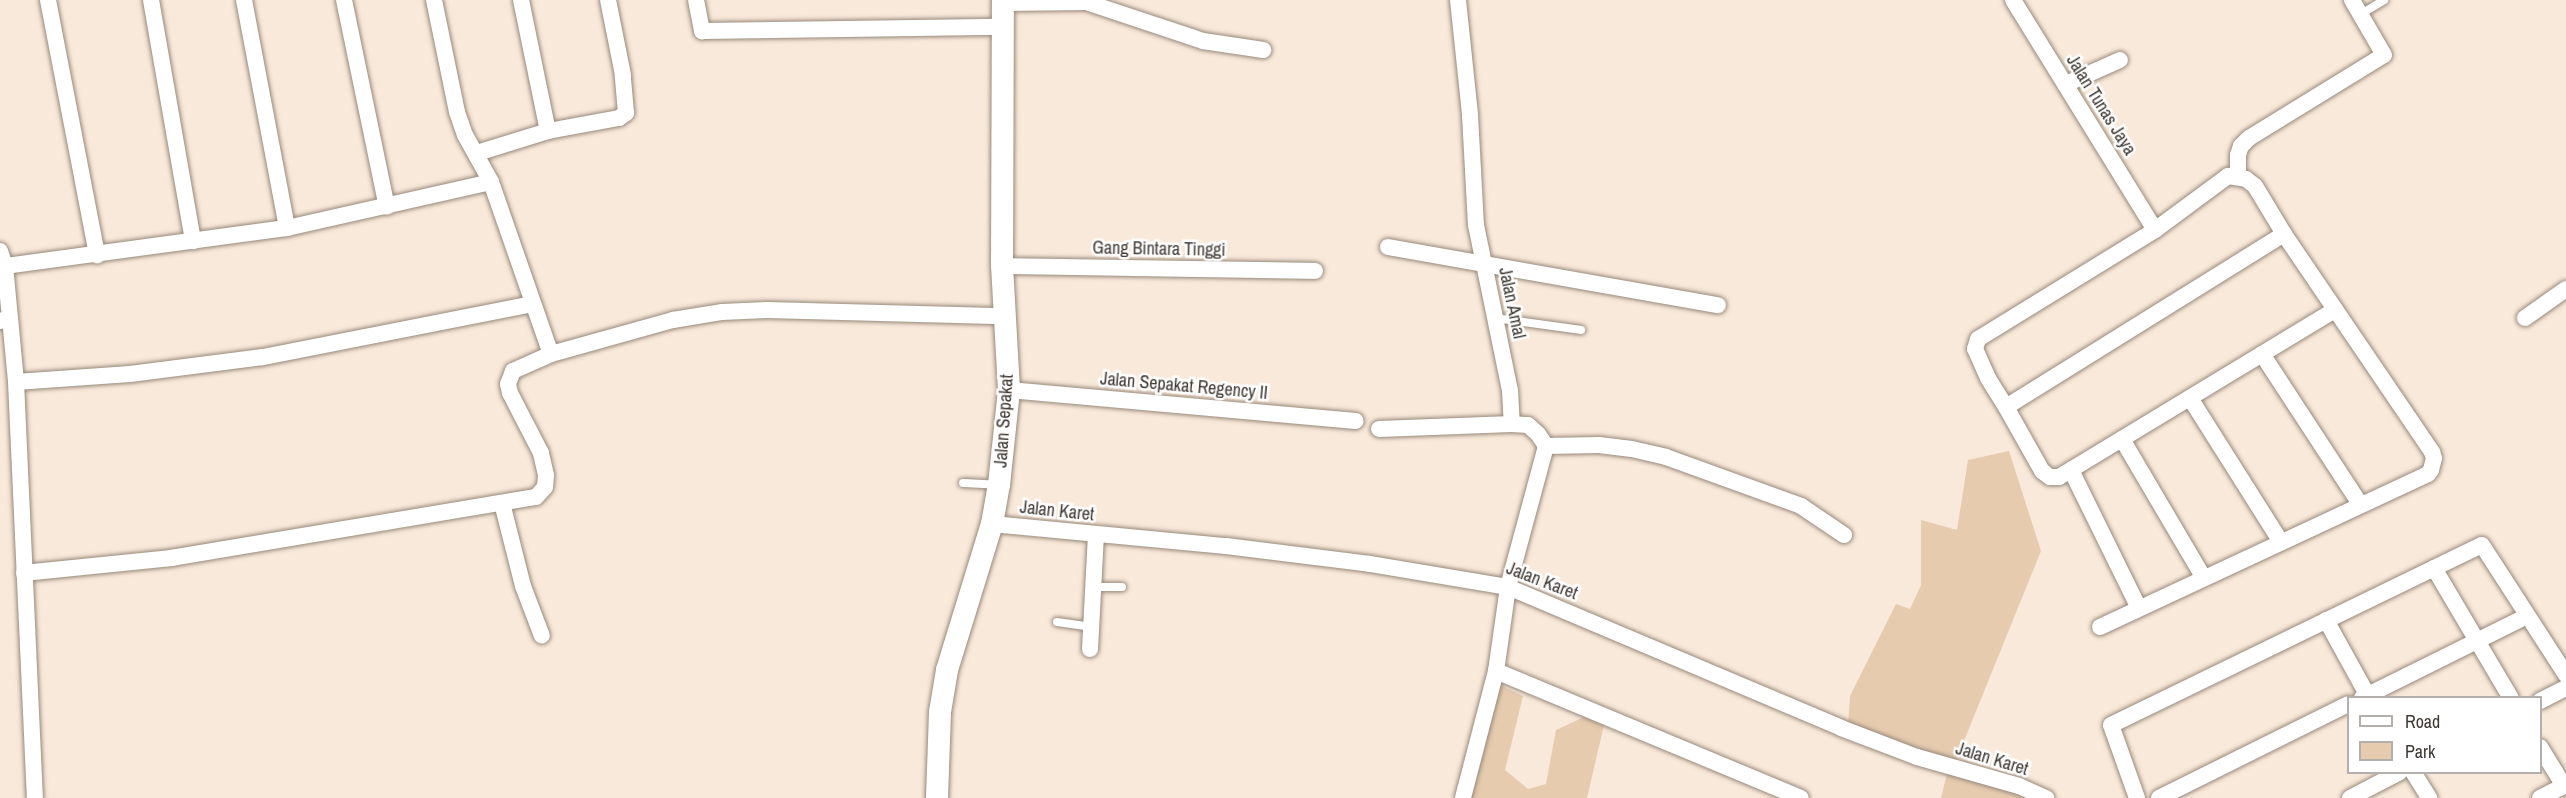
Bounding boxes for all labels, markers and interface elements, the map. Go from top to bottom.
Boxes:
street label: Jalan Tunas Jaya [2062,51,2140,159]
street label: Gang Bintara Tinggi [1092,237,1226,261]
street label: Jalan Amal [1494,265,1530,341]
street label: Jalan Sepakat Regency II [1099,368,1269,404]
street label: Jalan Sepakat [990,374,1018,468]
street label: Jalan Karet [1019,496,1095,526]
street label: Jalan Karet [1503,558,1581,604]
legend [2347,696,2542,774]
text: Road [2405,709,2440,734]
street label: Jalan Karet [1953,738,2031,780]
text: Park [2405,739,2435,764]

